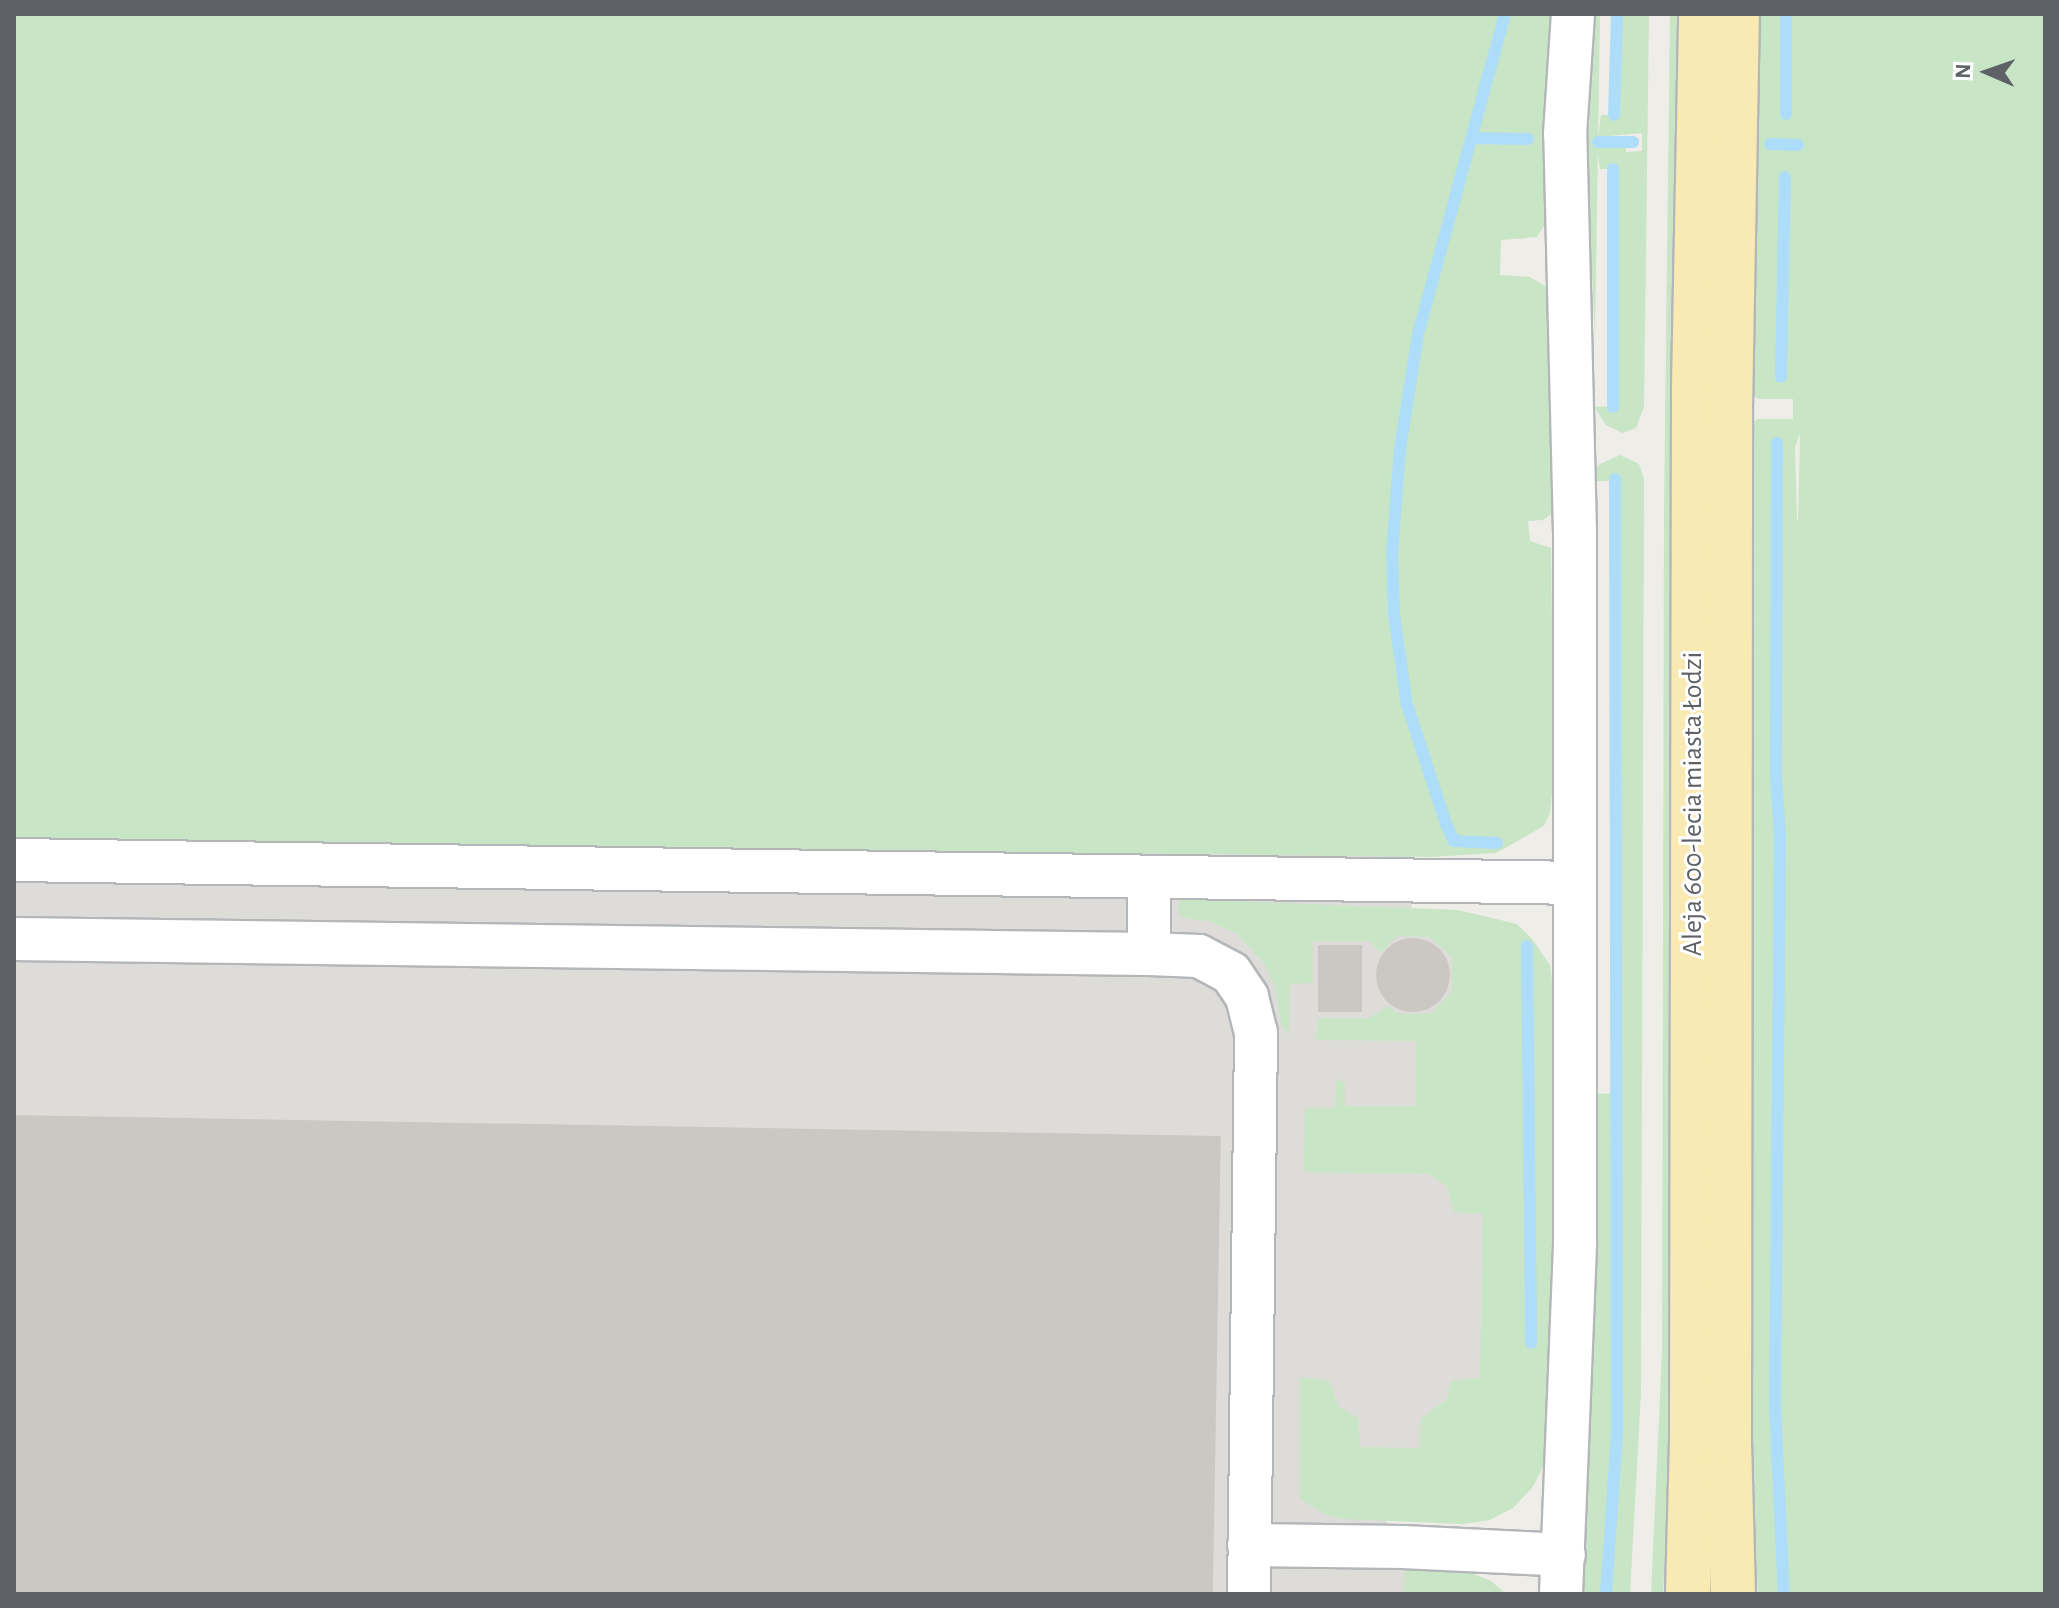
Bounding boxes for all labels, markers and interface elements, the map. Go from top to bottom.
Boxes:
north arrow [1947,32,2027,112]
text: N [1952,63,1974,79]
street label: Aleja 600-lecia miasta Łodzi [1676,652,1710,956]

